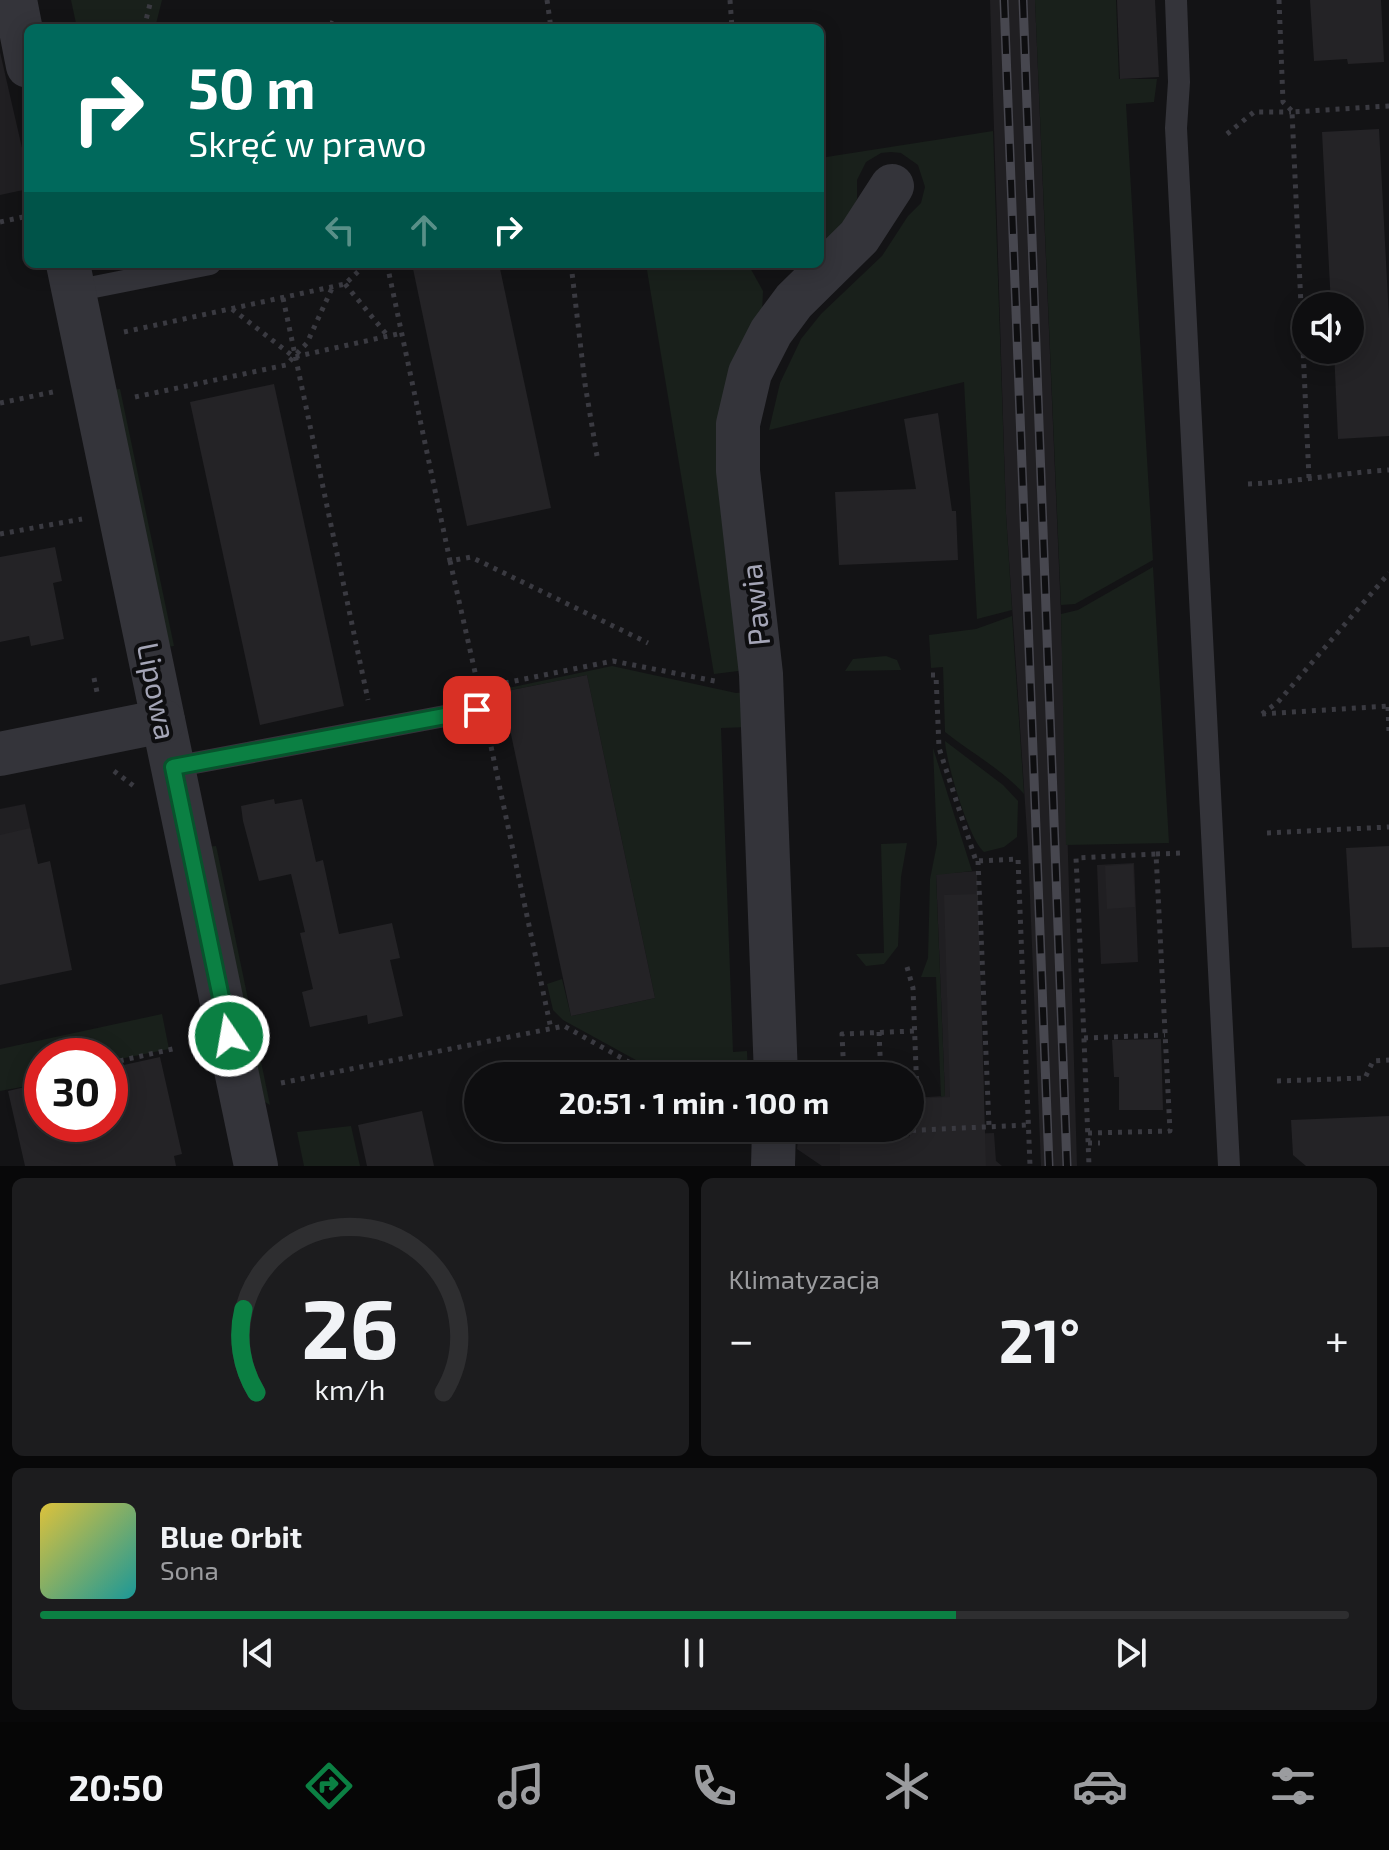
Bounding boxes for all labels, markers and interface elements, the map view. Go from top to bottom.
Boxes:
text: 50 m [188,53,316,120]
icon: right [56,56,160,160]
text: Skręć w prawo [188,121,427,164]
icon: left [318,208,362,252]
icon: ahead [402,208,446,252]
icon: right [486,208,530,252]
map controls [1292,292,1364,364]
button: sound [1292,292,1364,364]
street label: Pawia [732,562,776,648]
street label: Lipowa [131,639,185,743]
pin [443,676,511,744]
icon: arrive [455,688,499,732]
position arrow [187,994,271,1078]
speed limit sign: 30 [24,1038,128,1142]
text: 20:51 · 1 min · 100 m [559,1084,829,1120]
text: Klimatyzacja [729,1263,880,1294]
text: 26 [302,1276,399,1376]
text: 21° [999,1303,1080,1375]
text: − [729,1312,754,1365]
text: + [1325,1312,1349,1365]
text: km/h [315,1371,386,1406]
text: Blue Orbit [160,1518,302,1554]
text: Sona [160,1554,219,1585]
icon: previous [236,1631,280,1675]
icon: pause [672,1631,716,1675]
icon: next [1109,1631,1153,1675]
icon: directions [301,1758,357,1814]
icon: music [493,1758,549,1814]
icon: phone [686,1758,742,1814]
icon: climate [879,1758,935,1814]
icon: car [1072,1758,1128,1814]
icon: filters [1265,1758,1321,1814]
text: 20:50 [68,1765,164,1808]

